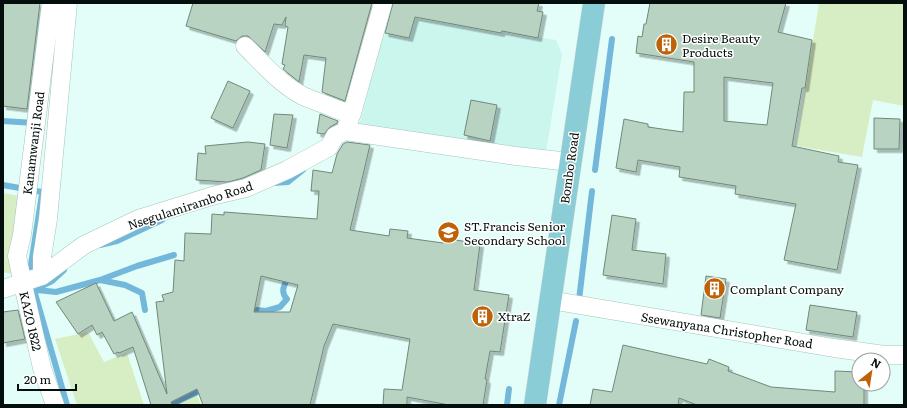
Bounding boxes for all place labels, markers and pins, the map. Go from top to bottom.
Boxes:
place label: Desire Beauty Products [682,29,760,61]
building icon: Desire Beauty Products [654,32,680,58]
place label: ST.Francis Senior Secondary School [464,217,566,249]
school or university icon: ST.Francis Senior Secondary School [436,220,462,246]
building icon: Complant Company [702,276,728,302]
place label: Complant Company [730,280,844,298]
building icon: XtraZ [469,303,495,329]
place label: XtraZ [498,307,531,325]

